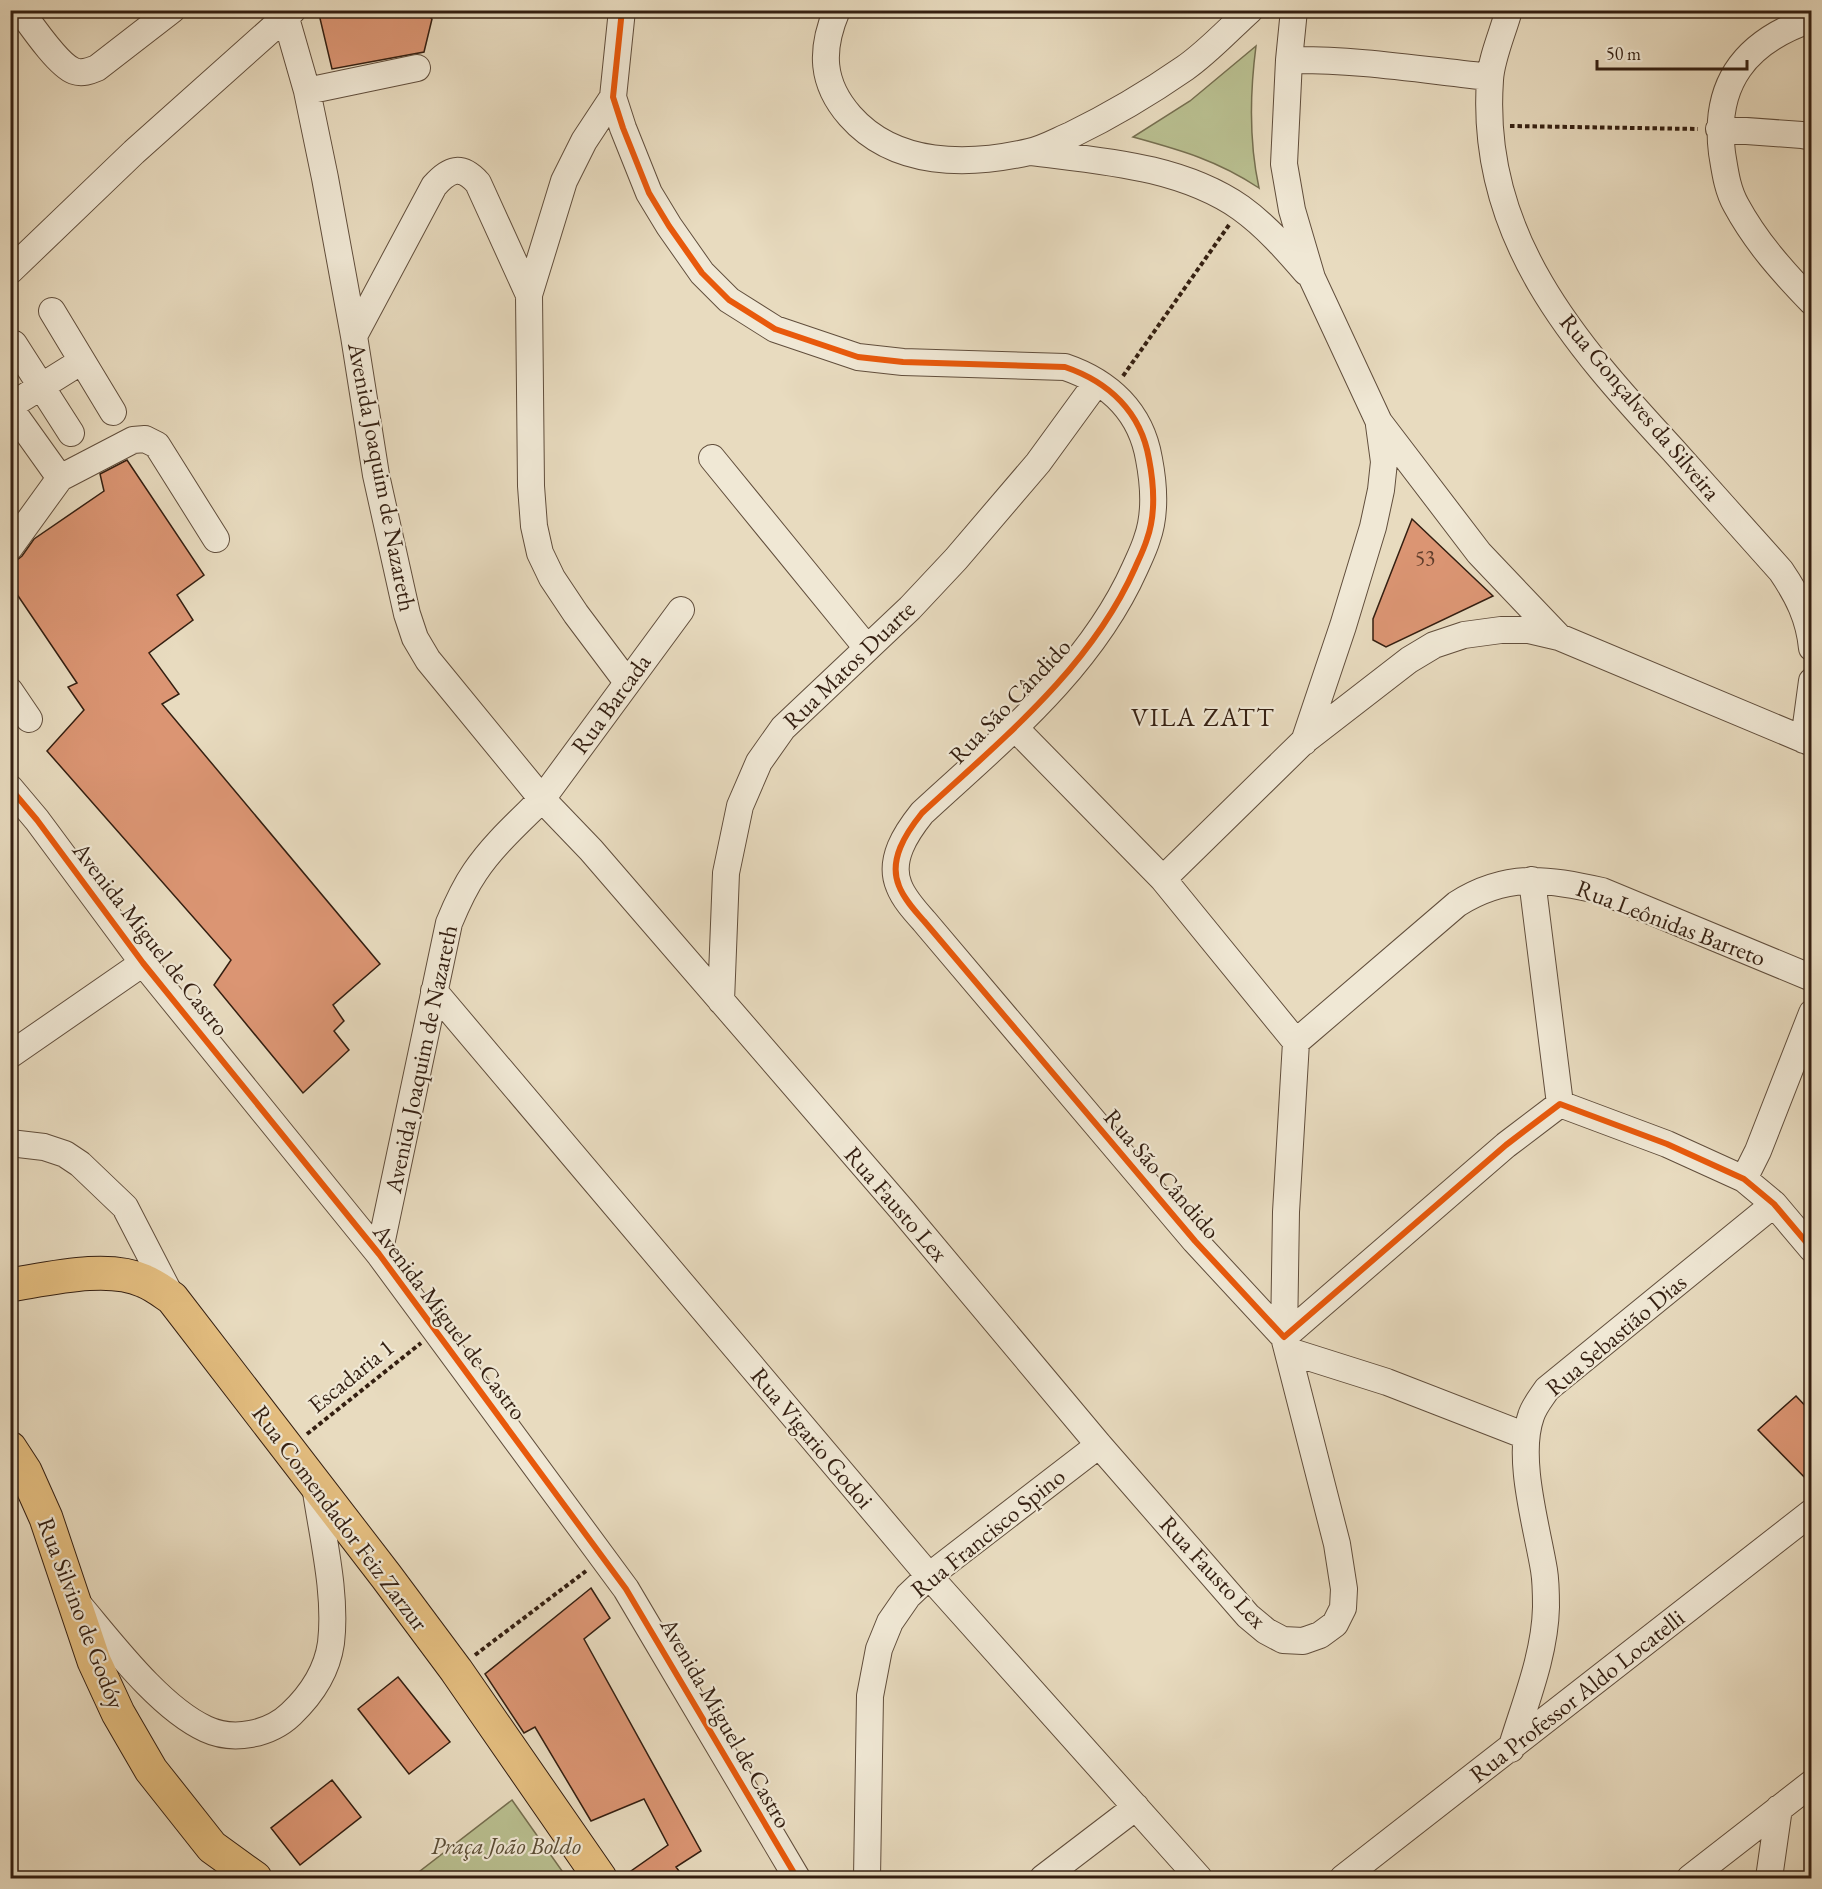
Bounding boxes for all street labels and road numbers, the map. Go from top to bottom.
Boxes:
street label: Rua Gonçalves da Silveira [1553,307,1728,507]
street label: Avenida Joaquim de Nazareth [341,339,424,614]
street label: Rua Matos Duarte [776,594,921,736]
street label: Rua São Cândido [942,631,1077,770]
street label: Rua Barcada [564,647,658,760]
street label: Avenida Miguel de Castro [65,835,237,1042]
street label: Rua Leônidas Barreto [1572,872,1770,973]
street label: Avenida Joaquim de Nazareth [377,922,464,1197]
street label: Rua São Cândido [1097,1102,1228,1245]
street label: Rua Fausto Lex [838,1139,956,1268]
street label: Avenida Miguel de Castro [366,1217,534,1426]
street label: Rua Sebastião Dias [1539,1267,1693,1403]
street label: Escadaria 1 [301,1332,400,1420]
street label: Rua Vigario Godoi [744,1360,881,1515]
street label: Rua Comendador Feiz Zarzur [245,1399,435,1637]
street label: Rua Francisco Spino [904,1461,1071,1604]
street label: Rua Fausto Lex [1153,1509,1274,1635]
street label: Rua Silvino de Godóy [31,1513,132,1713]
street label: Rua Professor Aldo Locatelli [1463,1602,1690,1789]
street label: Avenida Miguel de Castro [653,1611,799,1834]

